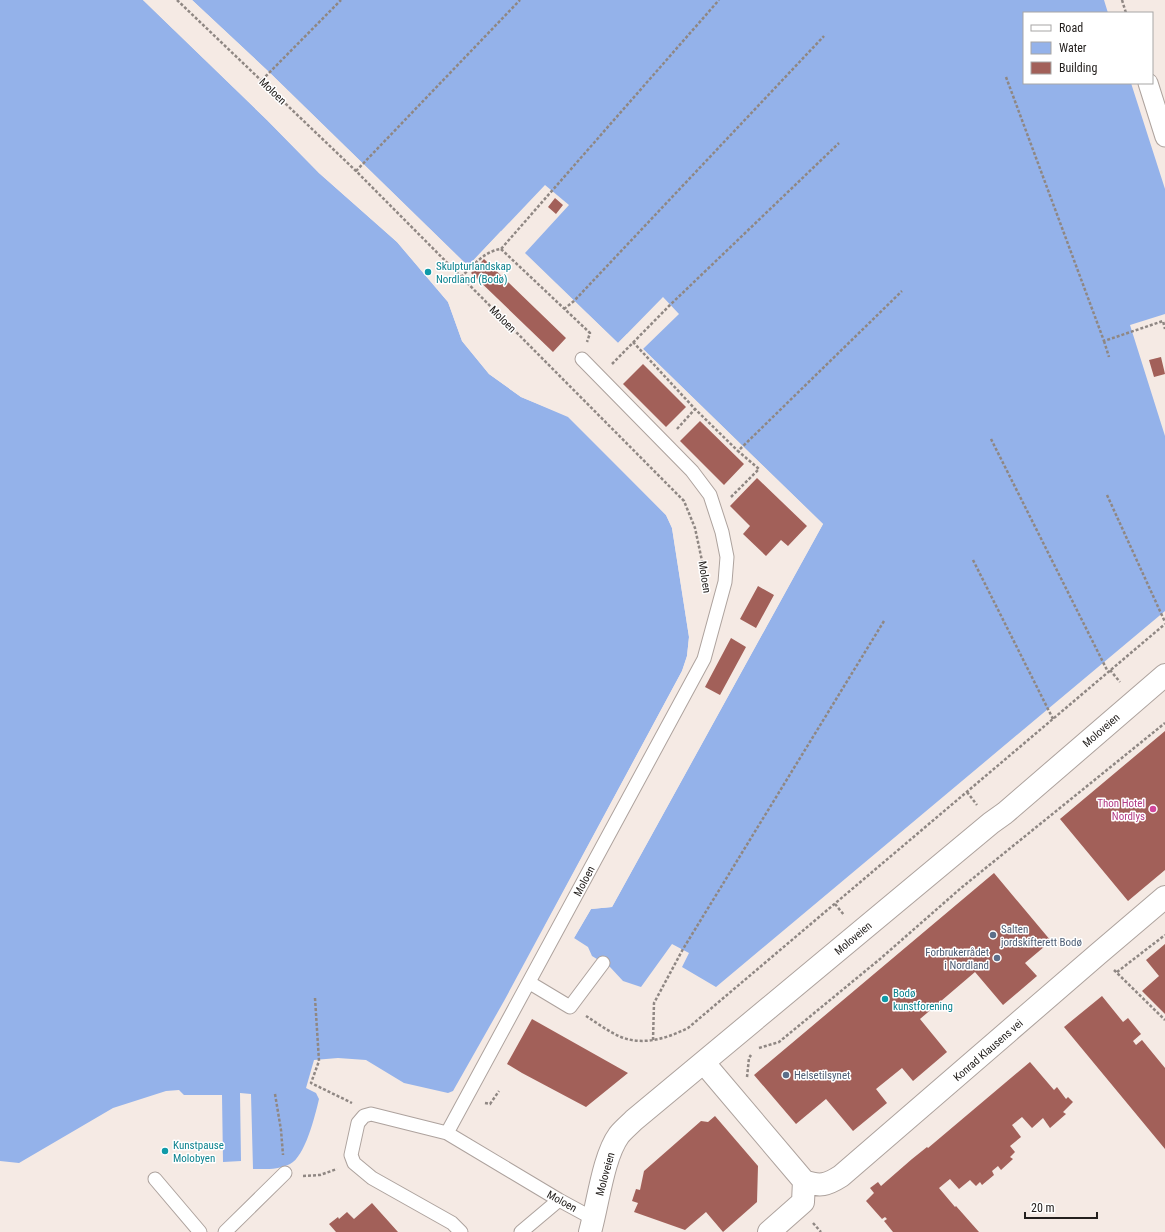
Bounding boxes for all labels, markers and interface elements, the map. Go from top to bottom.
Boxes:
legend [1023,12,1153,84]
text: Road [1059,21,1083,35]
text: Water [1059,41,1087,55]
text: Building [1059,61,1097,75]
street label: Moloen [256,75,289,107]
place label: Skulpturlandskap Nordland (Bodø) [436,260,511,286]
marker: Skulpturlandskap Nordland (Bodø) [423,267,433,277]
street label: Moloen [487,303,519,335]
street label: Moloen [696,560,713,594]
street label: Moloveien [1080,711,1122,750]
place label: Thon Hotel Nordlys [1097,797,1145,823]
marker: Thon Hotel Nordlys [1148,804,1158,814]
street label: Moloen [571,864,598,899]
street label: Moloveien [832,919,875,958]
place label: Salten jordskifterett Bodø [1000,923,1082,949]
marker: Salten jordskifterett Bodø [988,930,998,940]
place label: Forbrukerrådet i Nordland [925,946,989,972]
marker: Forbrukerrådet i Nordland [992,953,1002,963]
place label: Bodø kunstforening [893,987,953,1013]
marker: Bodø kunstforening [880,994,890,1004]
street label: Konrad Klausens vei [951,1017,1026,1084]
place label: Helsetilsynet [794,1069,850,1082]
marker: Helsetilsynet [781,1070,791,1080]
place label: Kunstpause Molobyen [173,1139,224,1165]
marker: Kunstpause Molobyen [160,1146,170,1156]
street label: Moloveien [593,1151,618,1197]
street label: Moloen [544,1188,579,1215]
scale bar [1025,1194,1097,1220]
text: 20 m [1031,1201,1055,1215]

